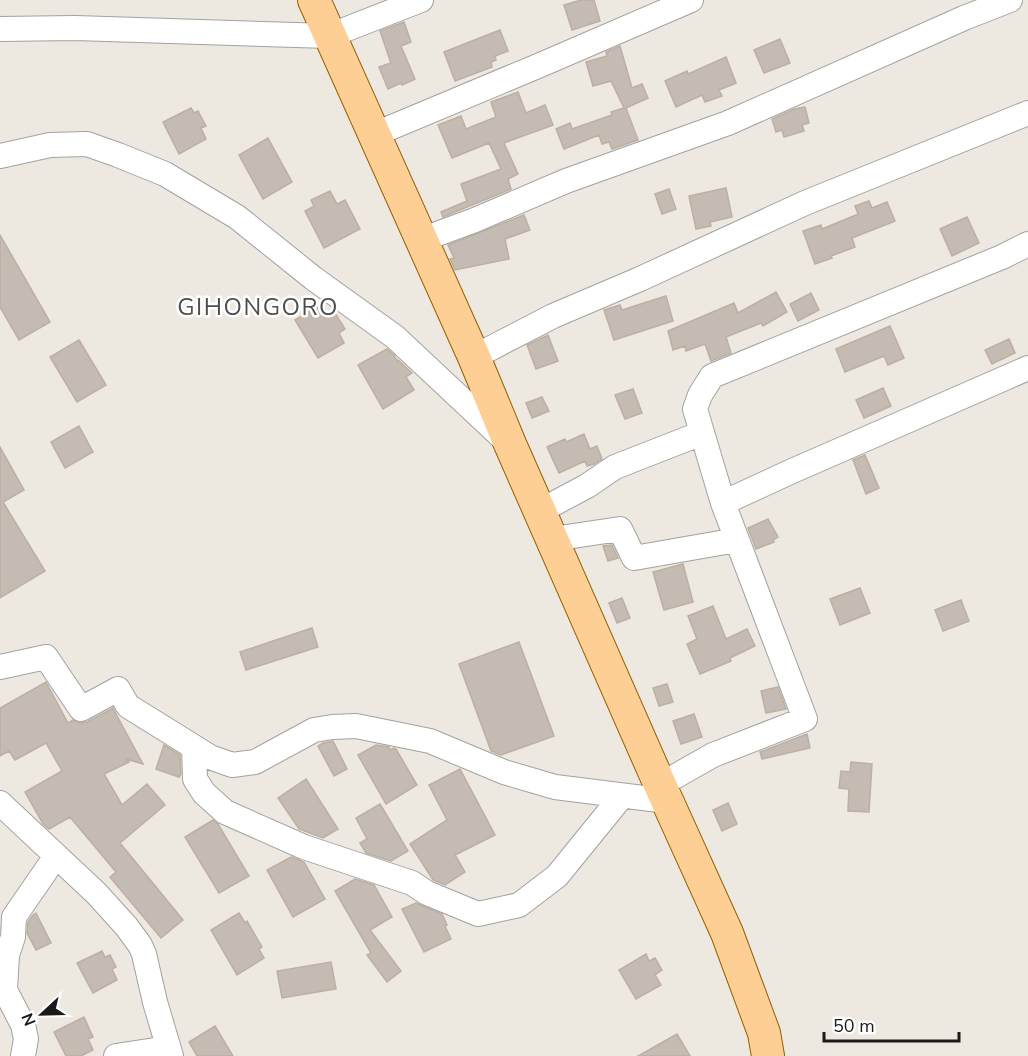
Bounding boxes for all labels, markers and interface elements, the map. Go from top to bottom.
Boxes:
district label: GIHONGORO [177,291,339,323]
north arrow [12,984,72,1044]
scale bar [824,1005,959,1043]
text: N [17,1010,41,1029]
text: 50 m [833,1014,875,1038]

